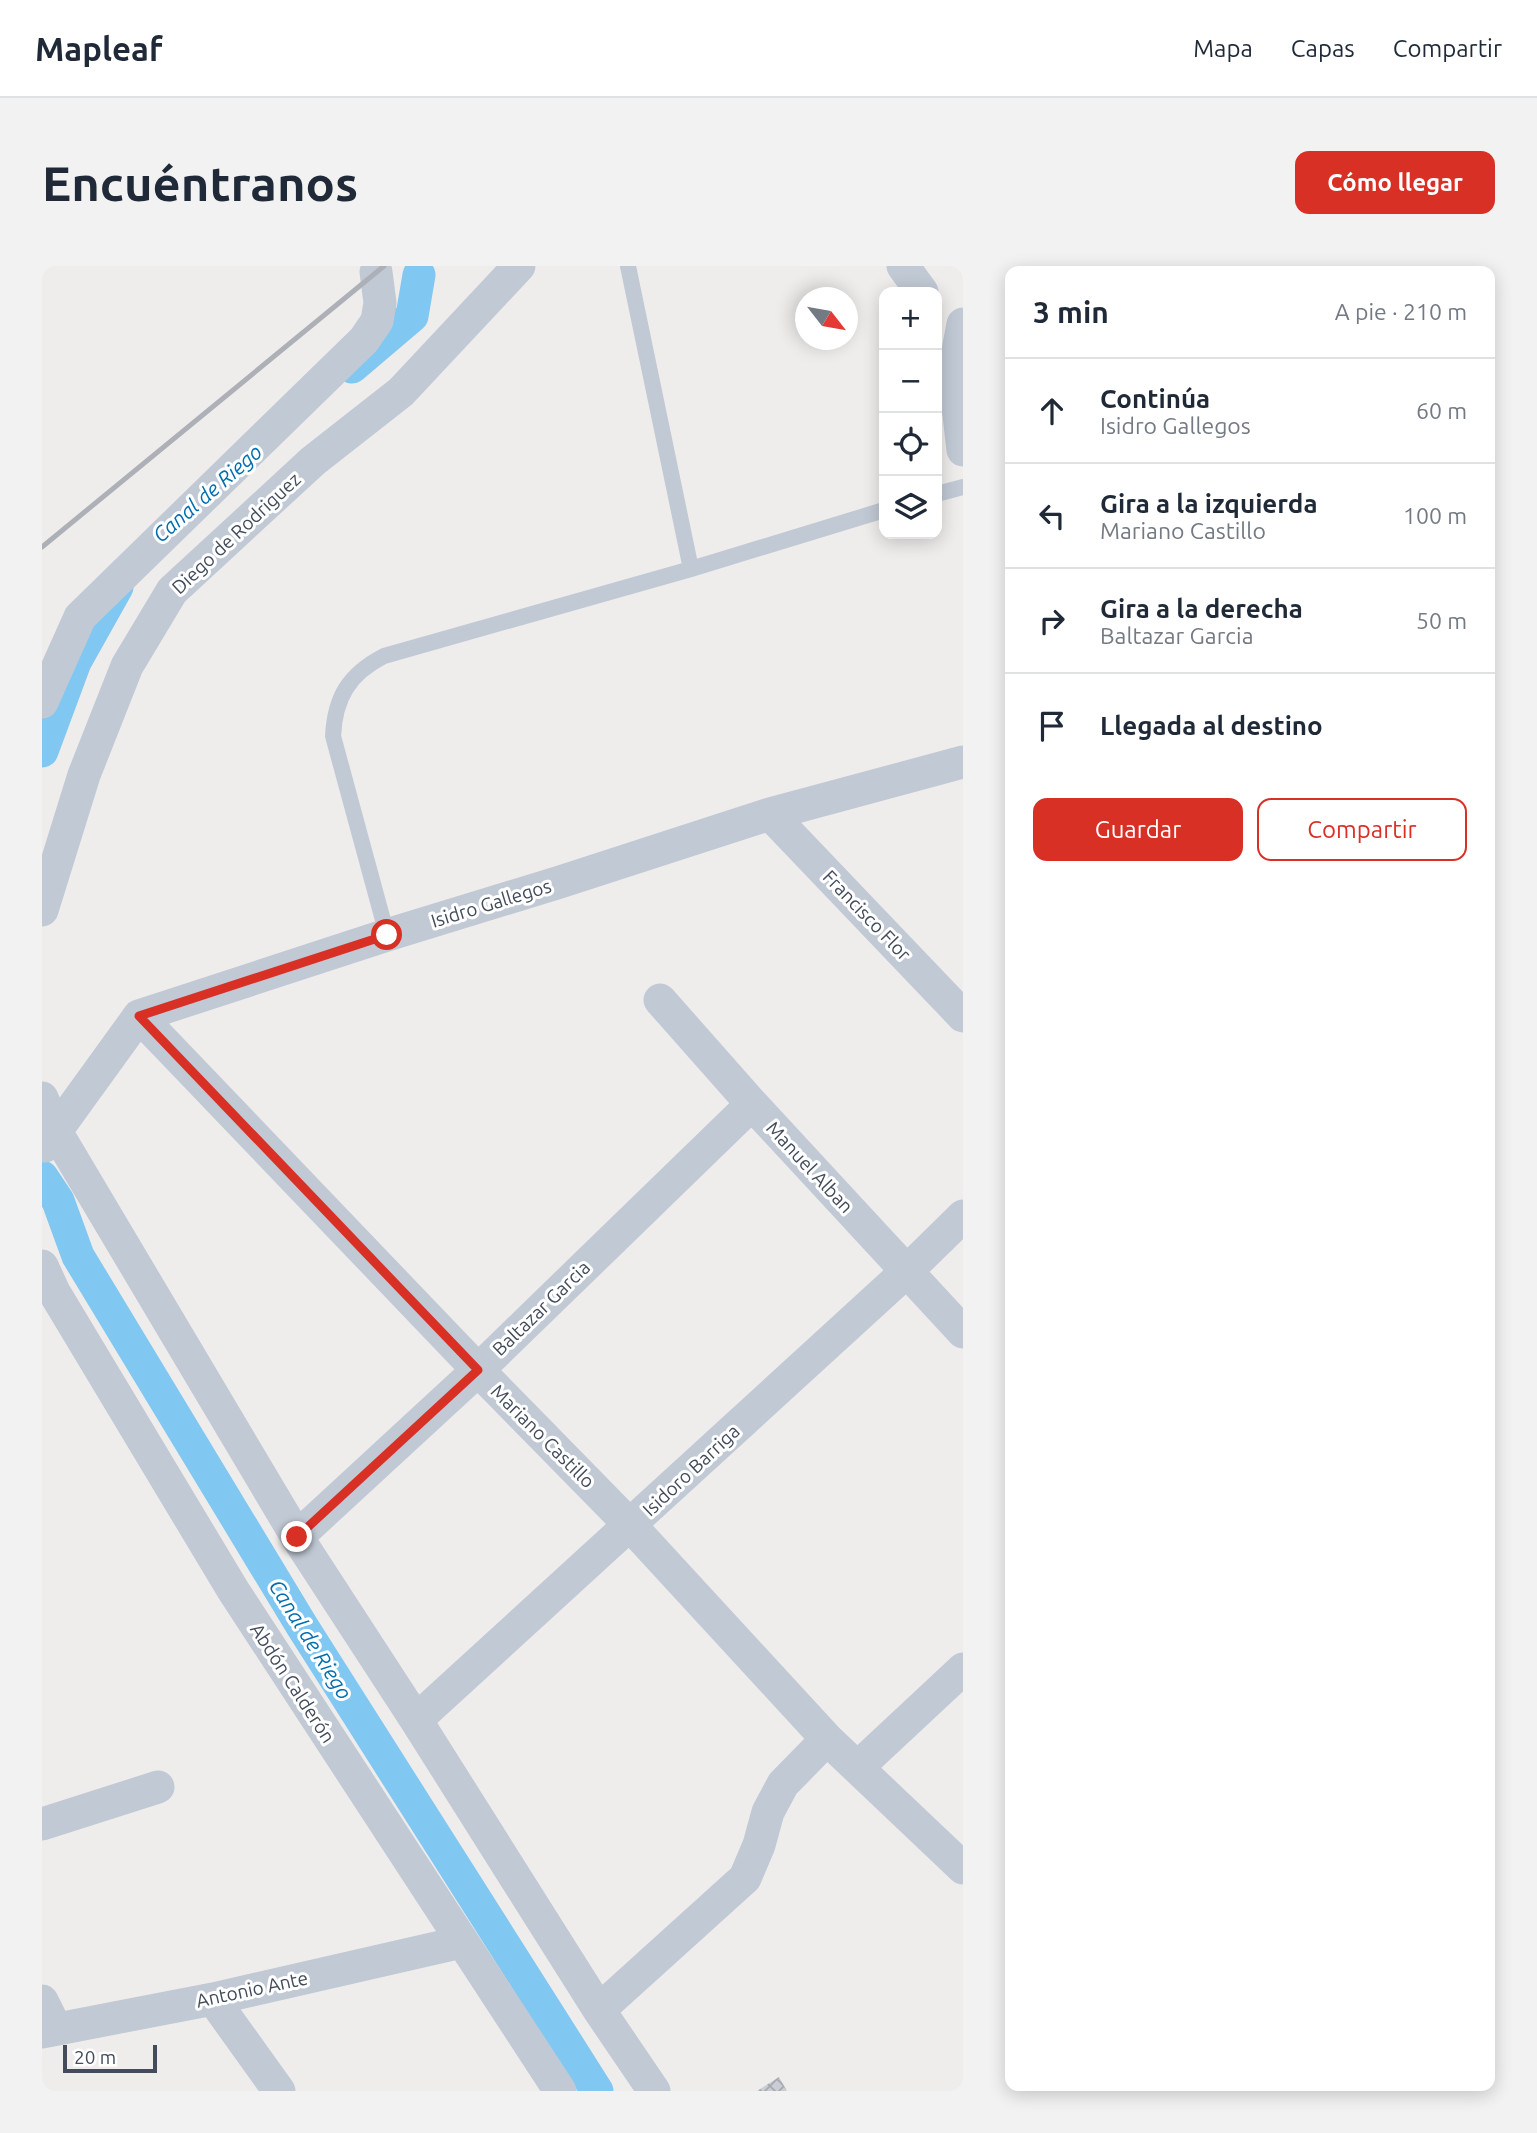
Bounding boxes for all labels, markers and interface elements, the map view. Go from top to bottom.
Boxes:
text: Mapleaf [35,30,163,67]
text: Mapa [1193,35,1253,62]
text: Capas [1291,35,1355,62]
text: Compartir [1393,35,1502,62]
button: Cómo llegar [1295,151,1495,214]
text: Encuéntranos [42,155,358,210]
north arrow [795,287,858,350]
map controls [879,287,942,539]
button: + [879,287,942,350]
text: 3 min [1033,295,1109,329]
text: A pie · 210 m [1335,299,1467,324]
button: − [879,350,942,413]
text: Continúa [1100,384,1210,413]
icon: ahead [1033,392,1071,430]
text: 60 m [1416,398,1467,423]
button: locate [879,413,942,476]
text: Isidro Gallegos [1100,413,1251,438]
water label: Canal de Riego [148,439,266,547]
street label: Diego de Rodriguez [167,468,305,598]
button: layers [879,476,942,539]
text: Gira a la izquierda [1100,489,1318,518]
icon: left [1033,497,1071,535]
text: 100 m [1403,503,1467,528]
text: Mariano Castillo [1100,518,1266,543]
text: Gira a la derecha [1100,594,1303,623]
icon: right [1033,602,1071,640]
text: 50 m [1416,608,1467,633]
text: Baltazar Garcia [1100,623,1253,648]
icon: arrive [1033,707,1071,745]
text: Llegada al destino [1100,711,1323,740]
button: Guardar [1033,798,1243,861]
button: Compartir [1257,798,1467,861]
street label: Francisco Flor [819,865,915,965]
street label: Isidro Gallegos [428,874,554,932]
route start [371,919,402,950]
street label: Manuel Alban [762,1117,858,1217]
street label: Baltazar Garcia [488,1256,594,1360]
street label: Mariano Castillo [487,1380,599,1492]
street label: Isidoro Barriga [638,1420,744,1520]
route end [281,1521,312,1552]
water label: Canal de Riego [265,1575,357,1703]
street label: Abdón Calderón [246,1619,340,1747]
street label: Antonio Ante [194,1966,310,2012]
scale bar [63,2042,158,2074]
text: 20 m [74,2046,116,2068]

